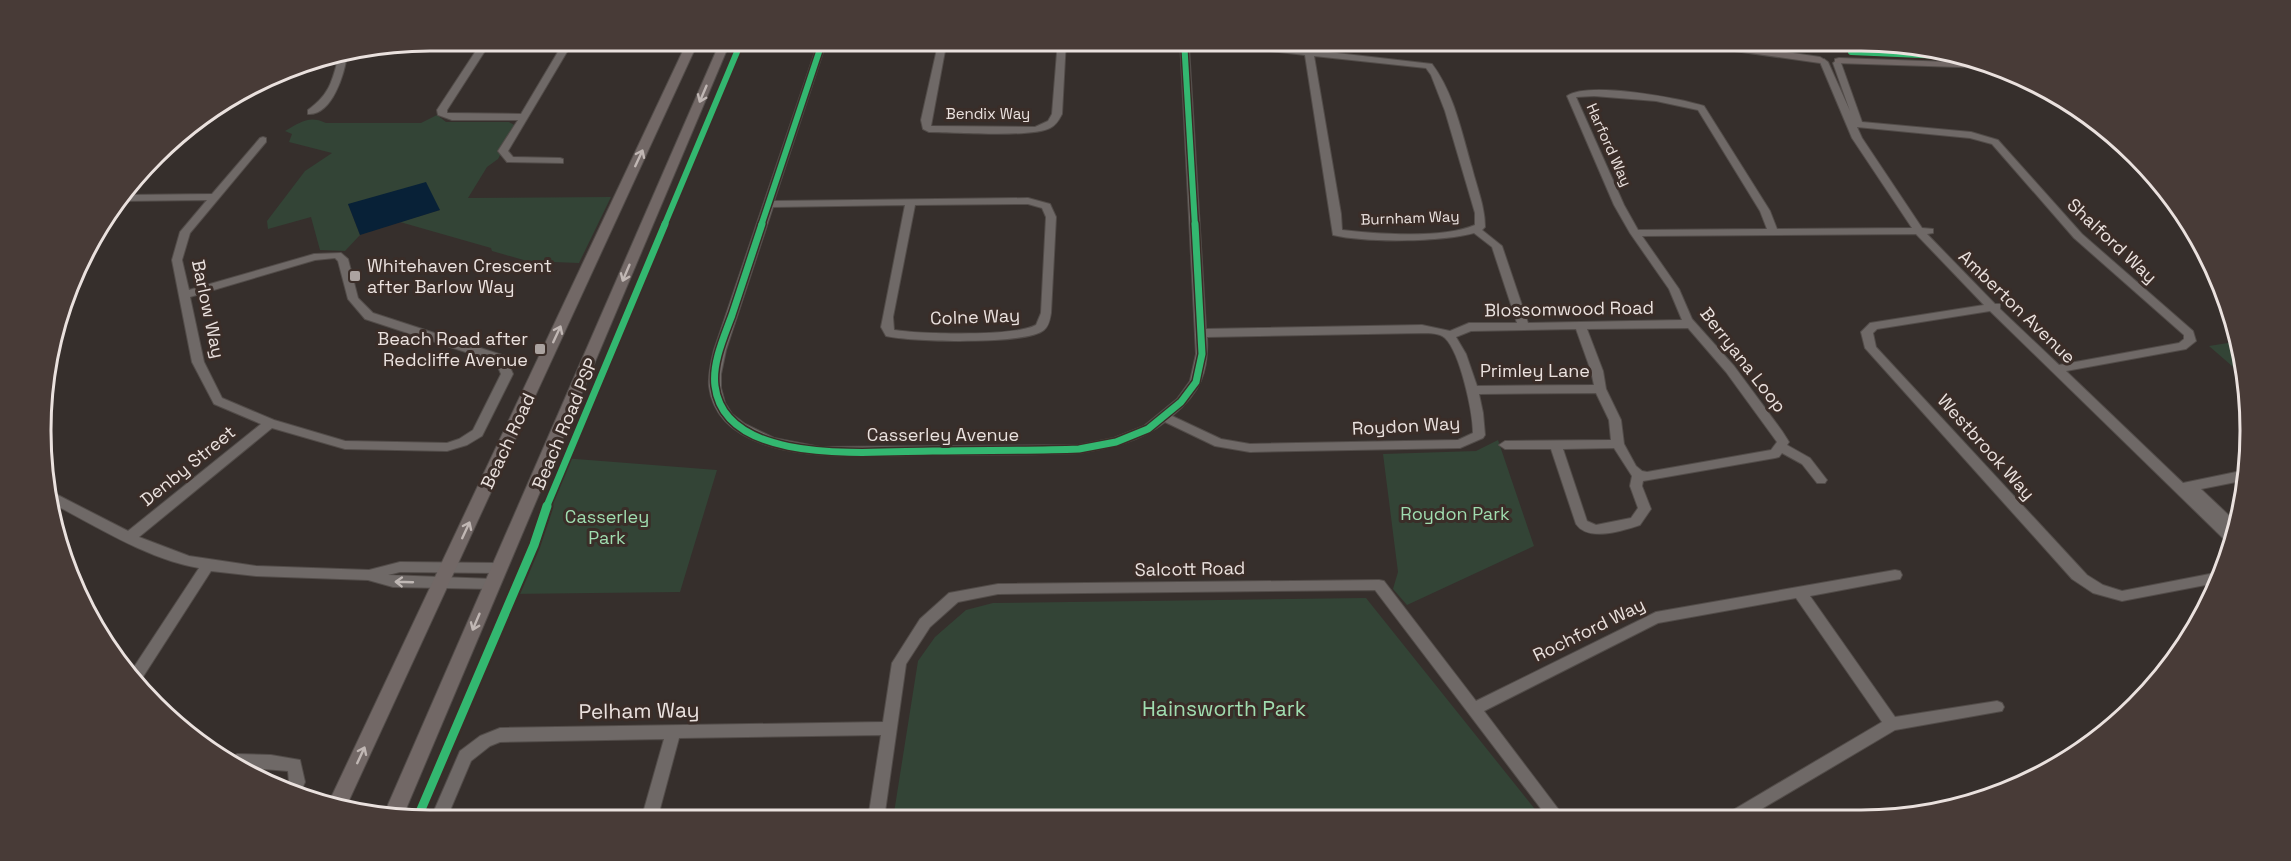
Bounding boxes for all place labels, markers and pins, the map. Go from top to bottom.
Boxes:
place label: Whitehaven Crescent after Barlow Way [367,254,552,298]
marker: Whitehaven Crescent after Barlow Way [348,269,362,283]
place label: Beach Road after Redcliffe Avenue [377,327,528,371]
marker: Beach Road after Redcliffe Avenue [533,342,547,356]

